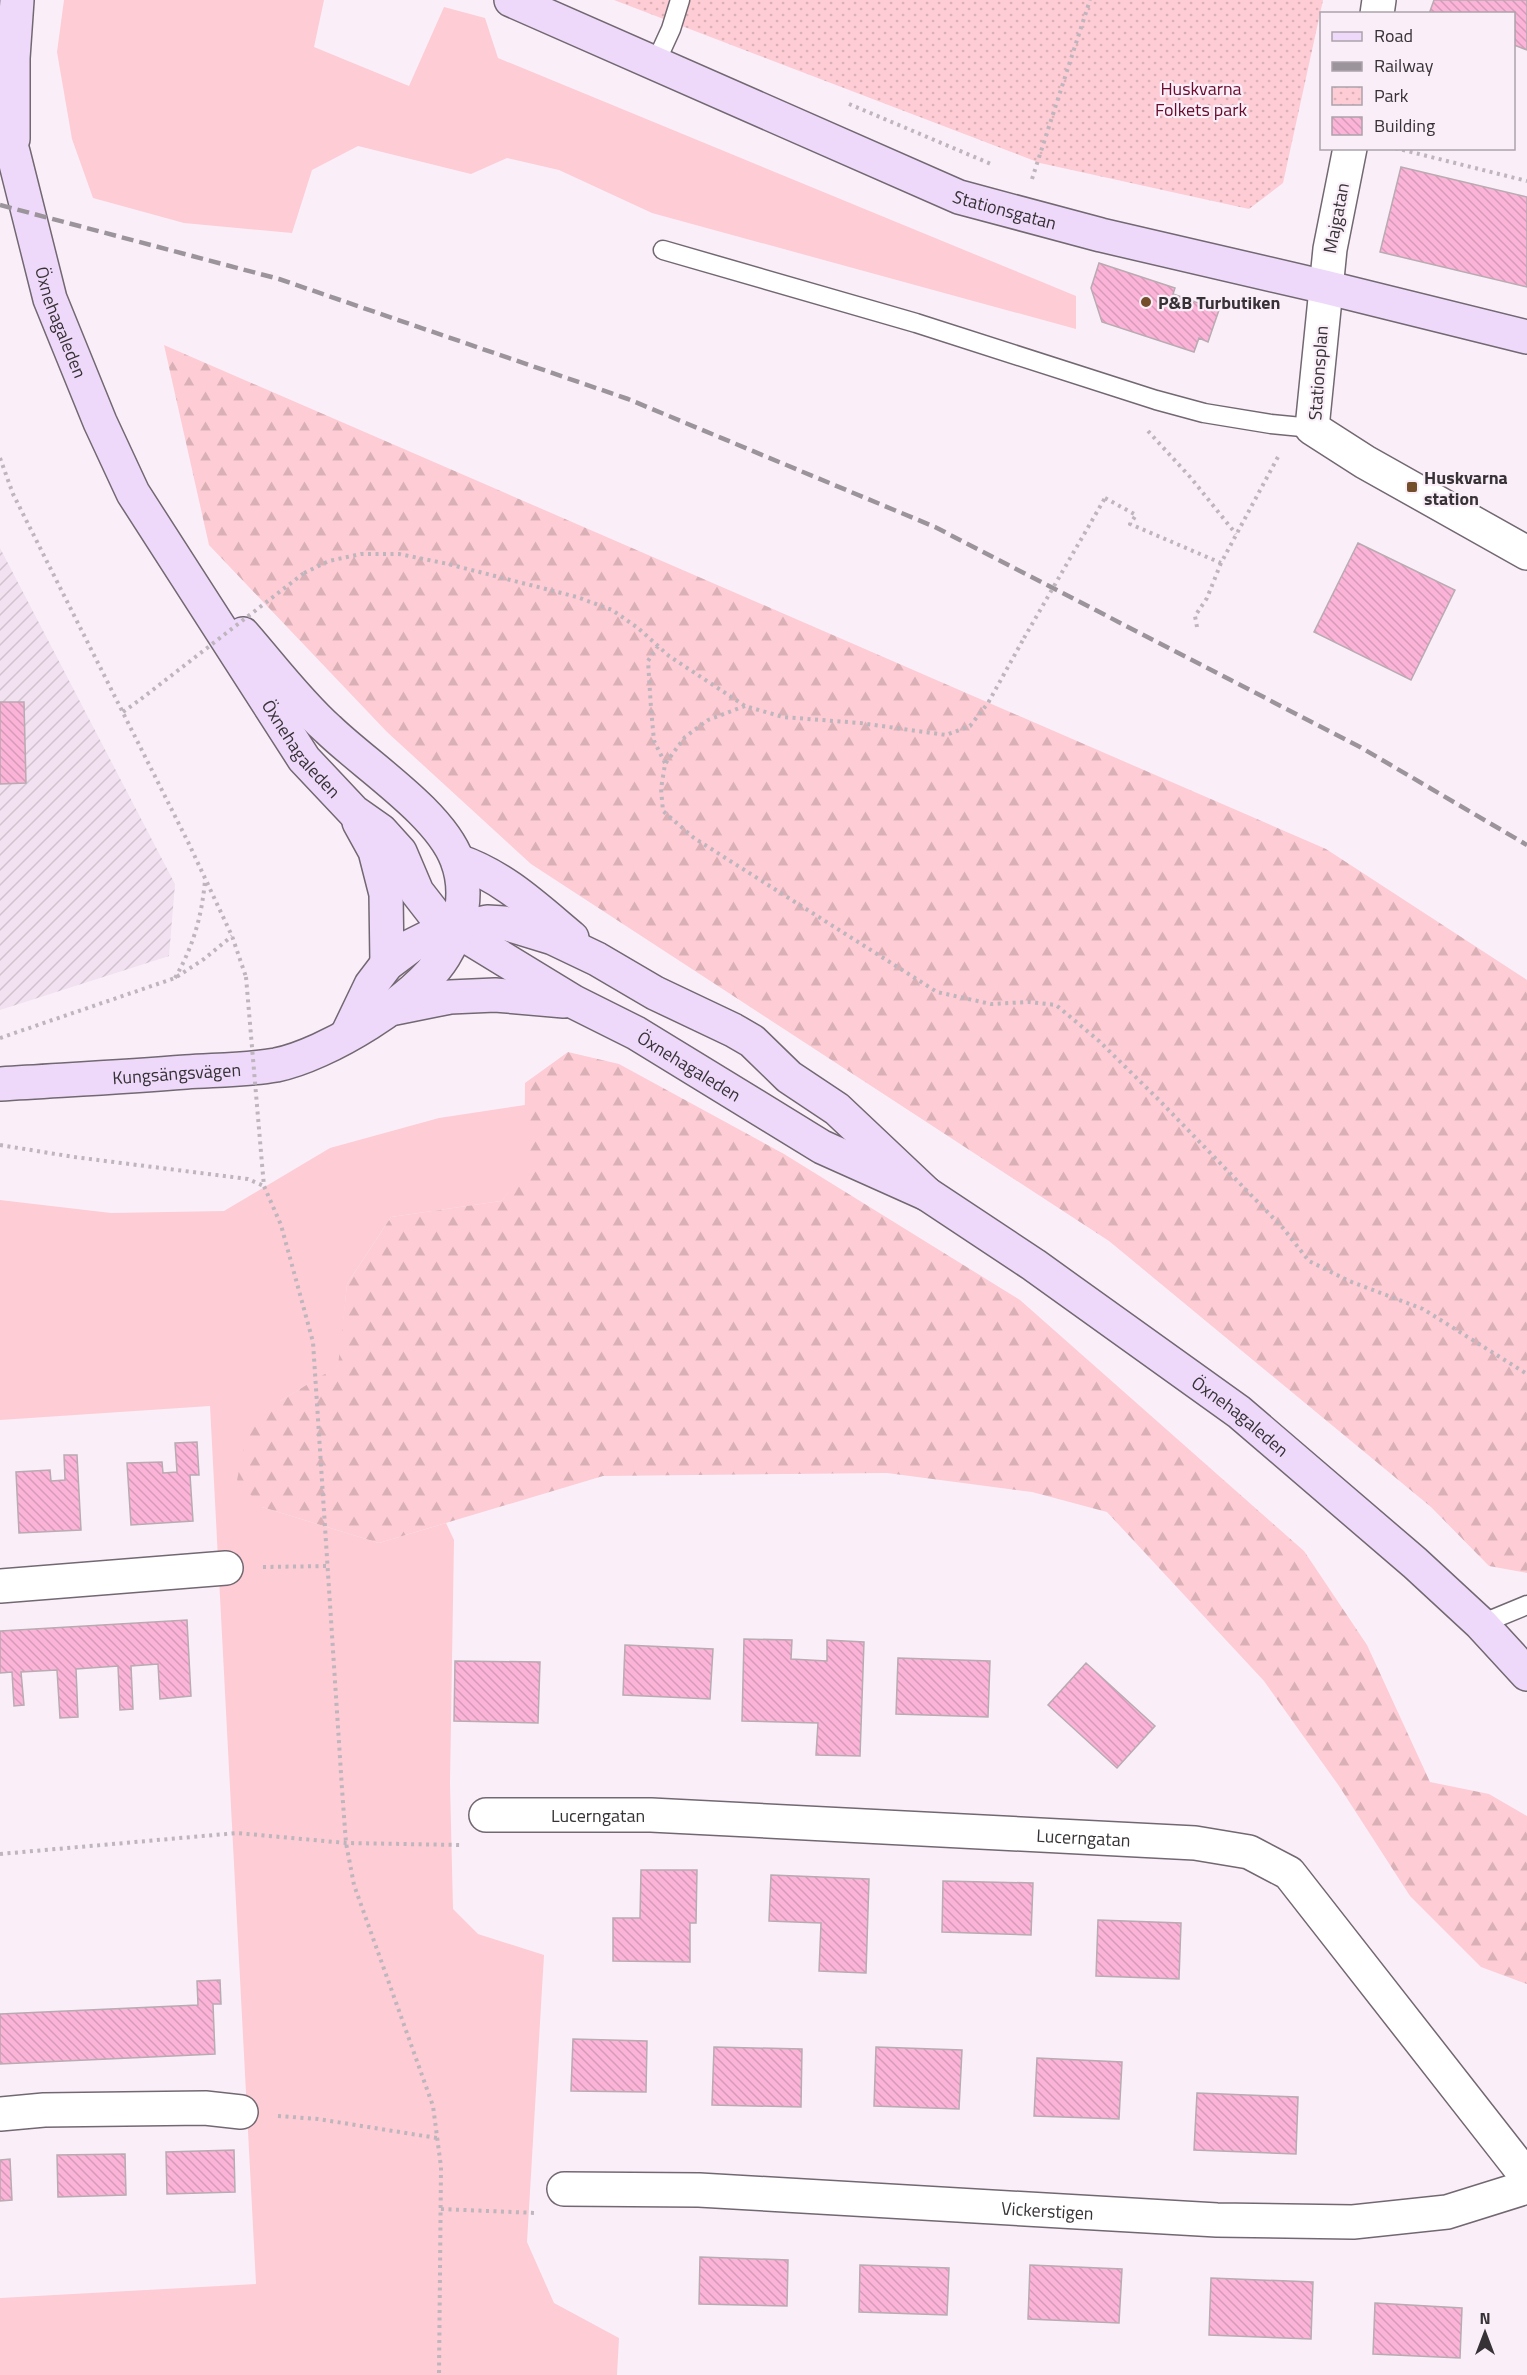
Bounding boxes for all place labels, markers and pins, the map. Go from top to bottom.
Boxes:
place label: P&B Turbutiken [1158,289,1280,316]
marker: P&B Turbutiken [1139,295,1153,309]
place label: Huskvarna station [1424,464,1508,512]
marker: Huskvarna station [1405,480,1419,494]

